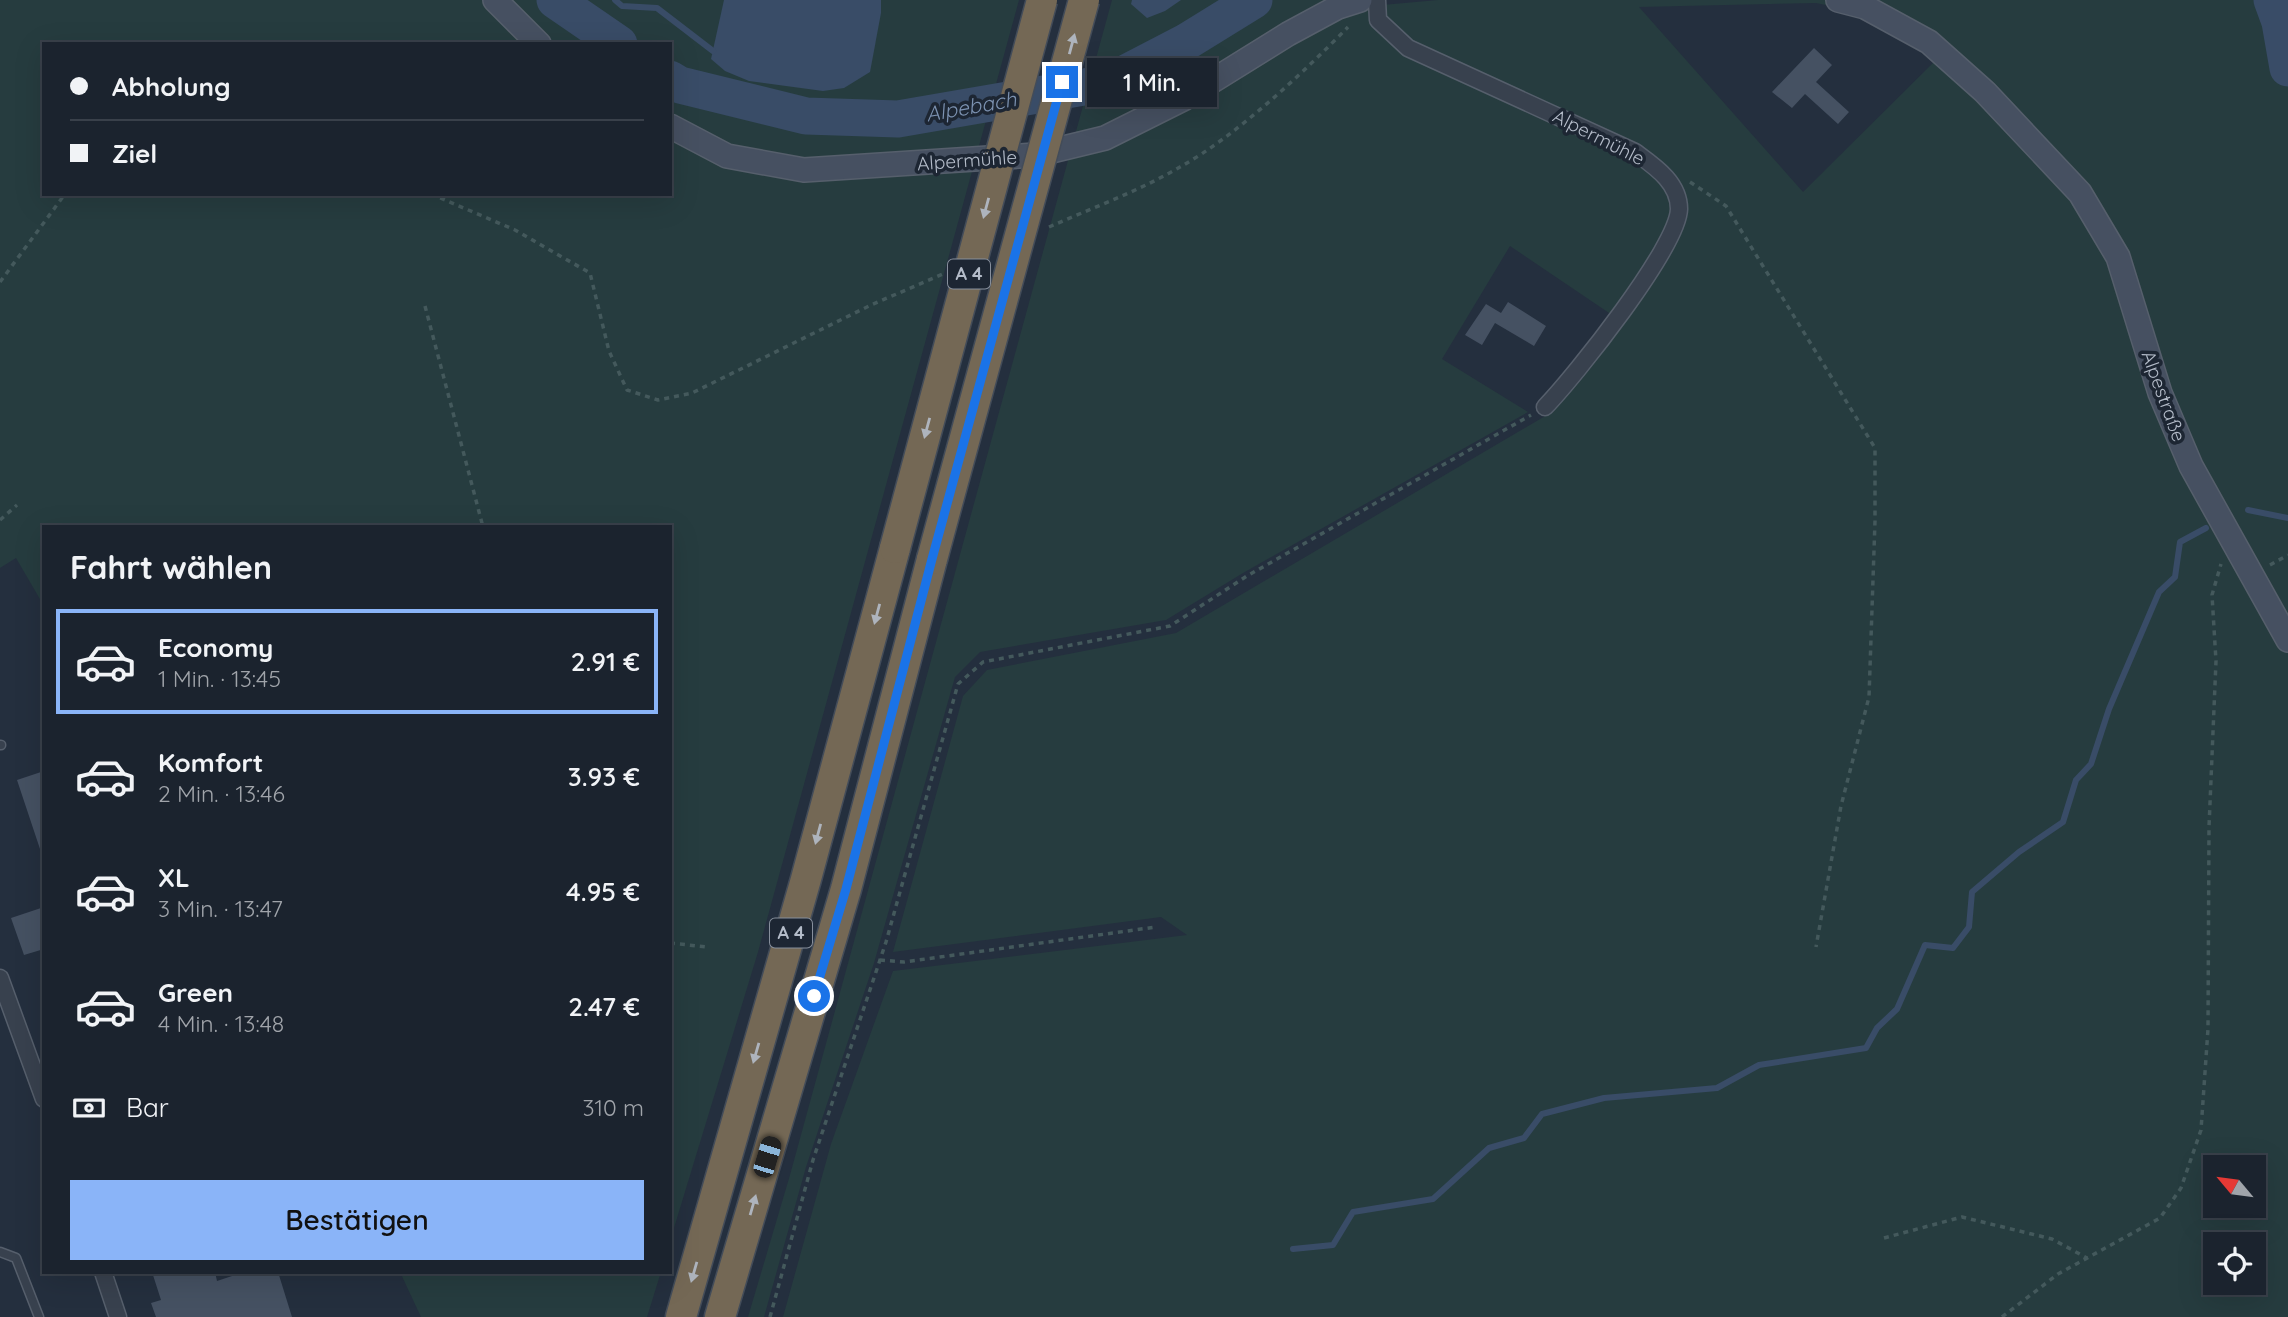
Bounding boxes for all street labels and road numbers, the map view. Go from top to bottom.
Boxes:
street label: Alpermühle [1549,104,1649,170]
street label: Alpermühle [916,145,1018,175]
road number: A 4 [948,260,990,288]
street label: Alpestraße [2136,347,2192,445]
road number: A 4 [770,918,812,948]

